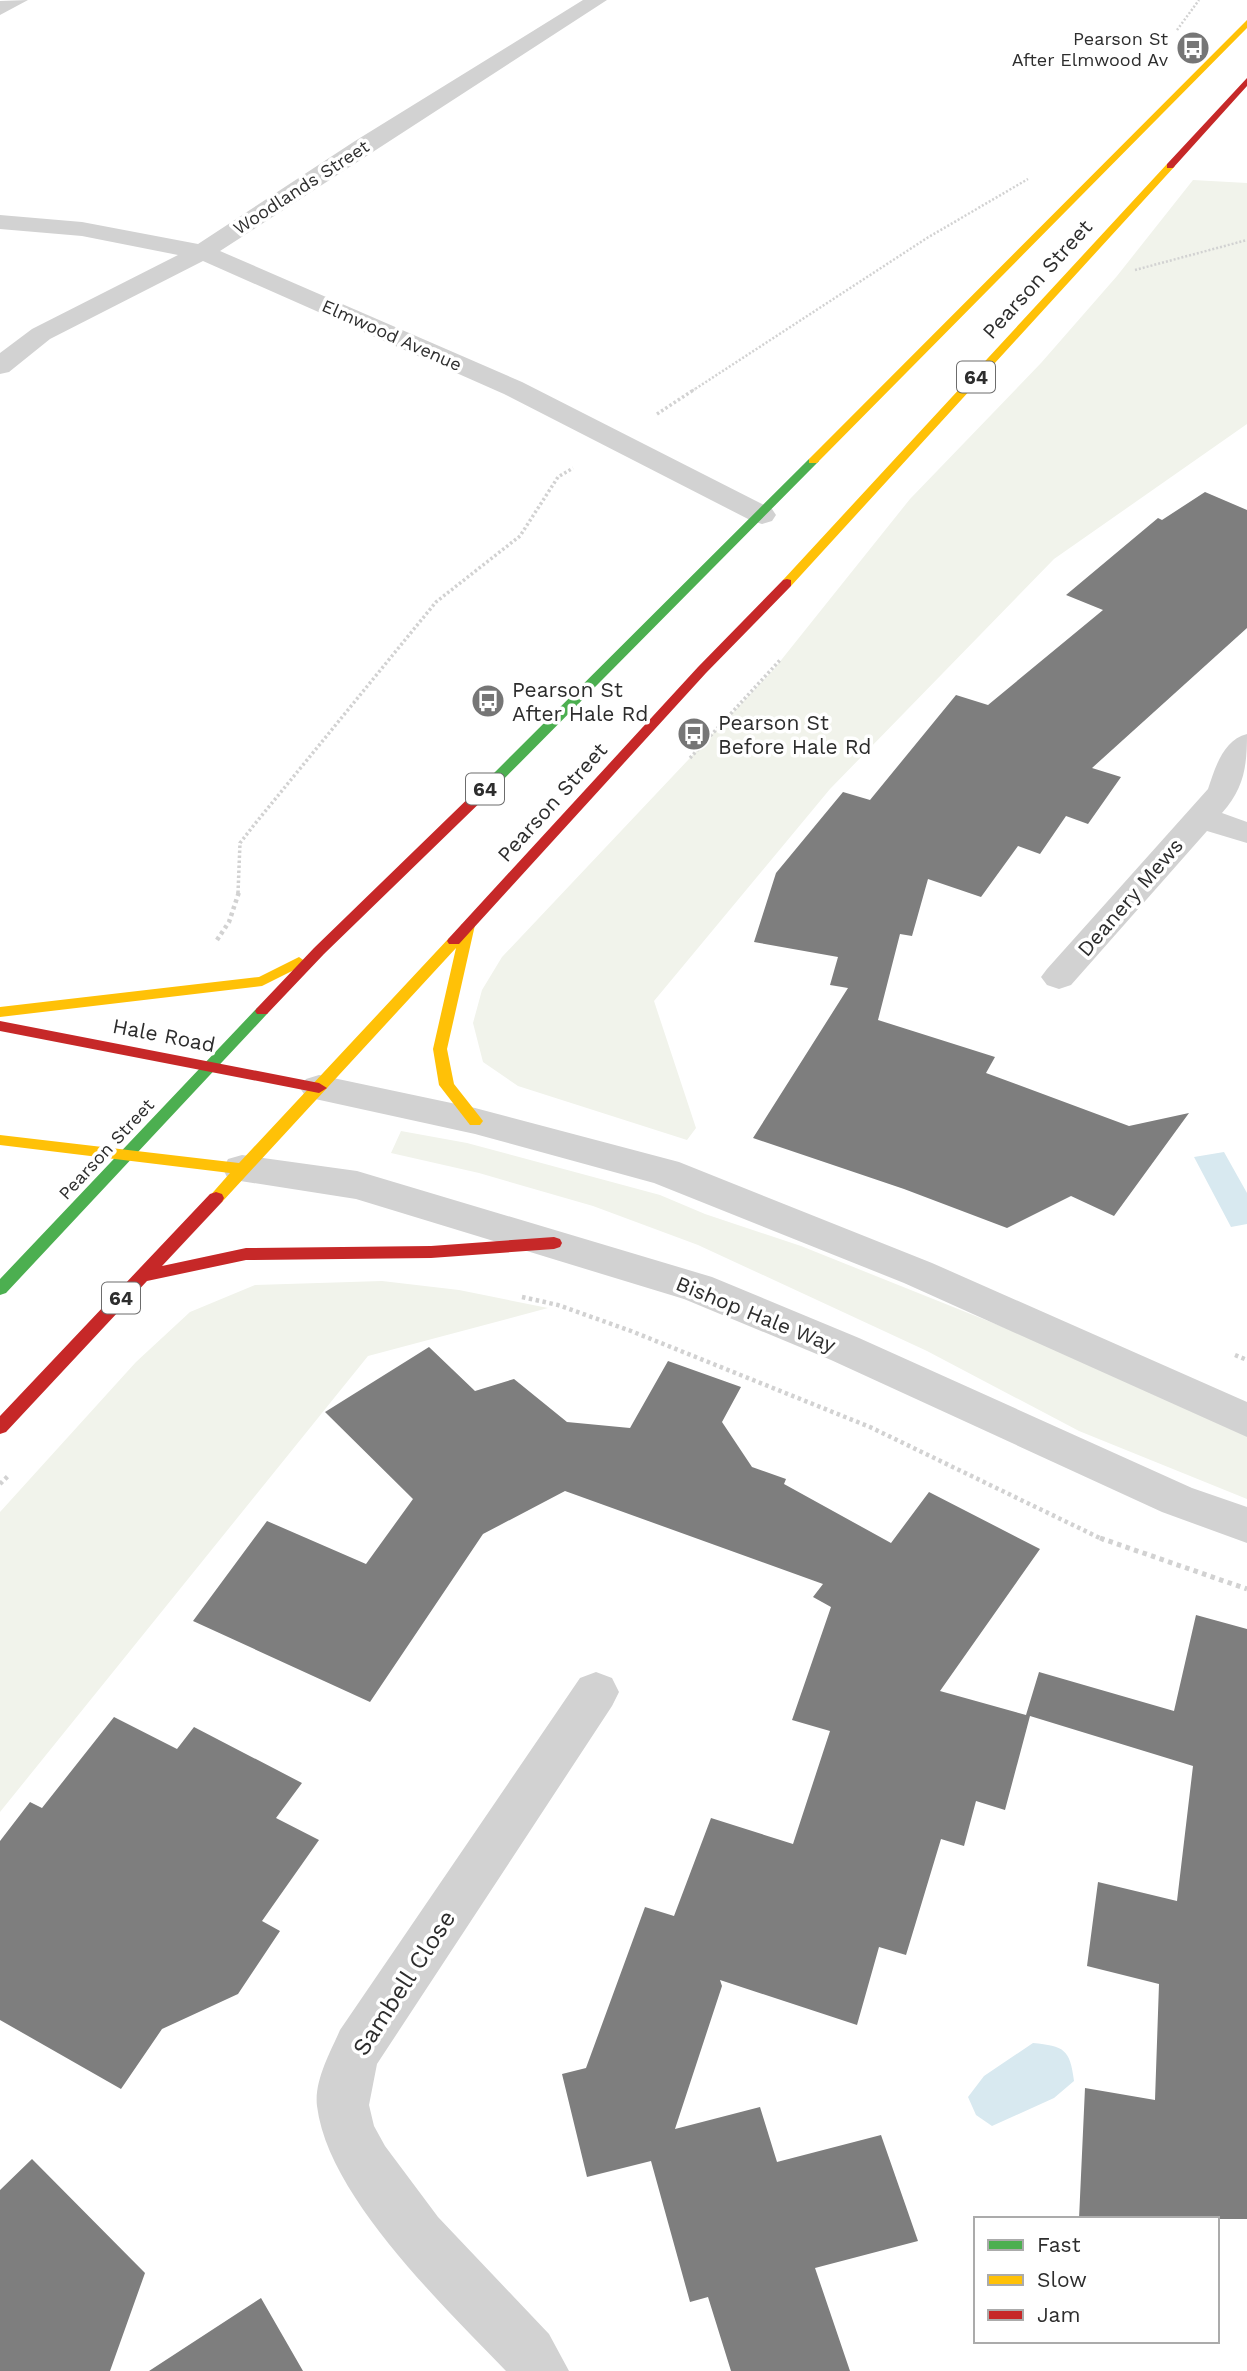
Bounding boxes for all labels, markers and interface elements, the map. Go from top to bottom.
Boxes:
place label: Pearson St After Elmwood Av [1012,28,1169,70]
bus stop icon: Pearson St After Elmwood Av [1174,29,1212,67]
street label: Woodlands Street [229,135,373,239]
street label: Pearson Street [977,214,1097,344]
street label: Elmwood Avenue [319,295,465,375]
road number: 64 [957,362,995,392]
place label: Pearson St After Hale Rd [512,677,648,726]
bus stop icon: Pearson St After Hale Rd [469,682,507,720]
place label: Pearson St Before Hale Rd [718,710,871,759]
bus stop icon: Pearson St Before Hale Rd [675,715,713,753]
street label: Pearson Street [492,737,612,867]
road number: 64 [466,774,504,804]
street label: Deanery Mews [1072,833,1188,961]
street label: Hale Road [111,1013,217,1057]
street label: Pearson Street [54,1094,158,1204]
street label: Bishop Hale Way [672,1271,840,1358]
road number: 64 [102,1282,140,1314]
street label: Sambell Close [347,1905,461,2061]
legend [974,2217,1219,2343]
text: Fast [1037,2232,1081,2257]
text: Slow [1037,2267,1087,2292]
text: Jam [1037,2302,1080,2327]

